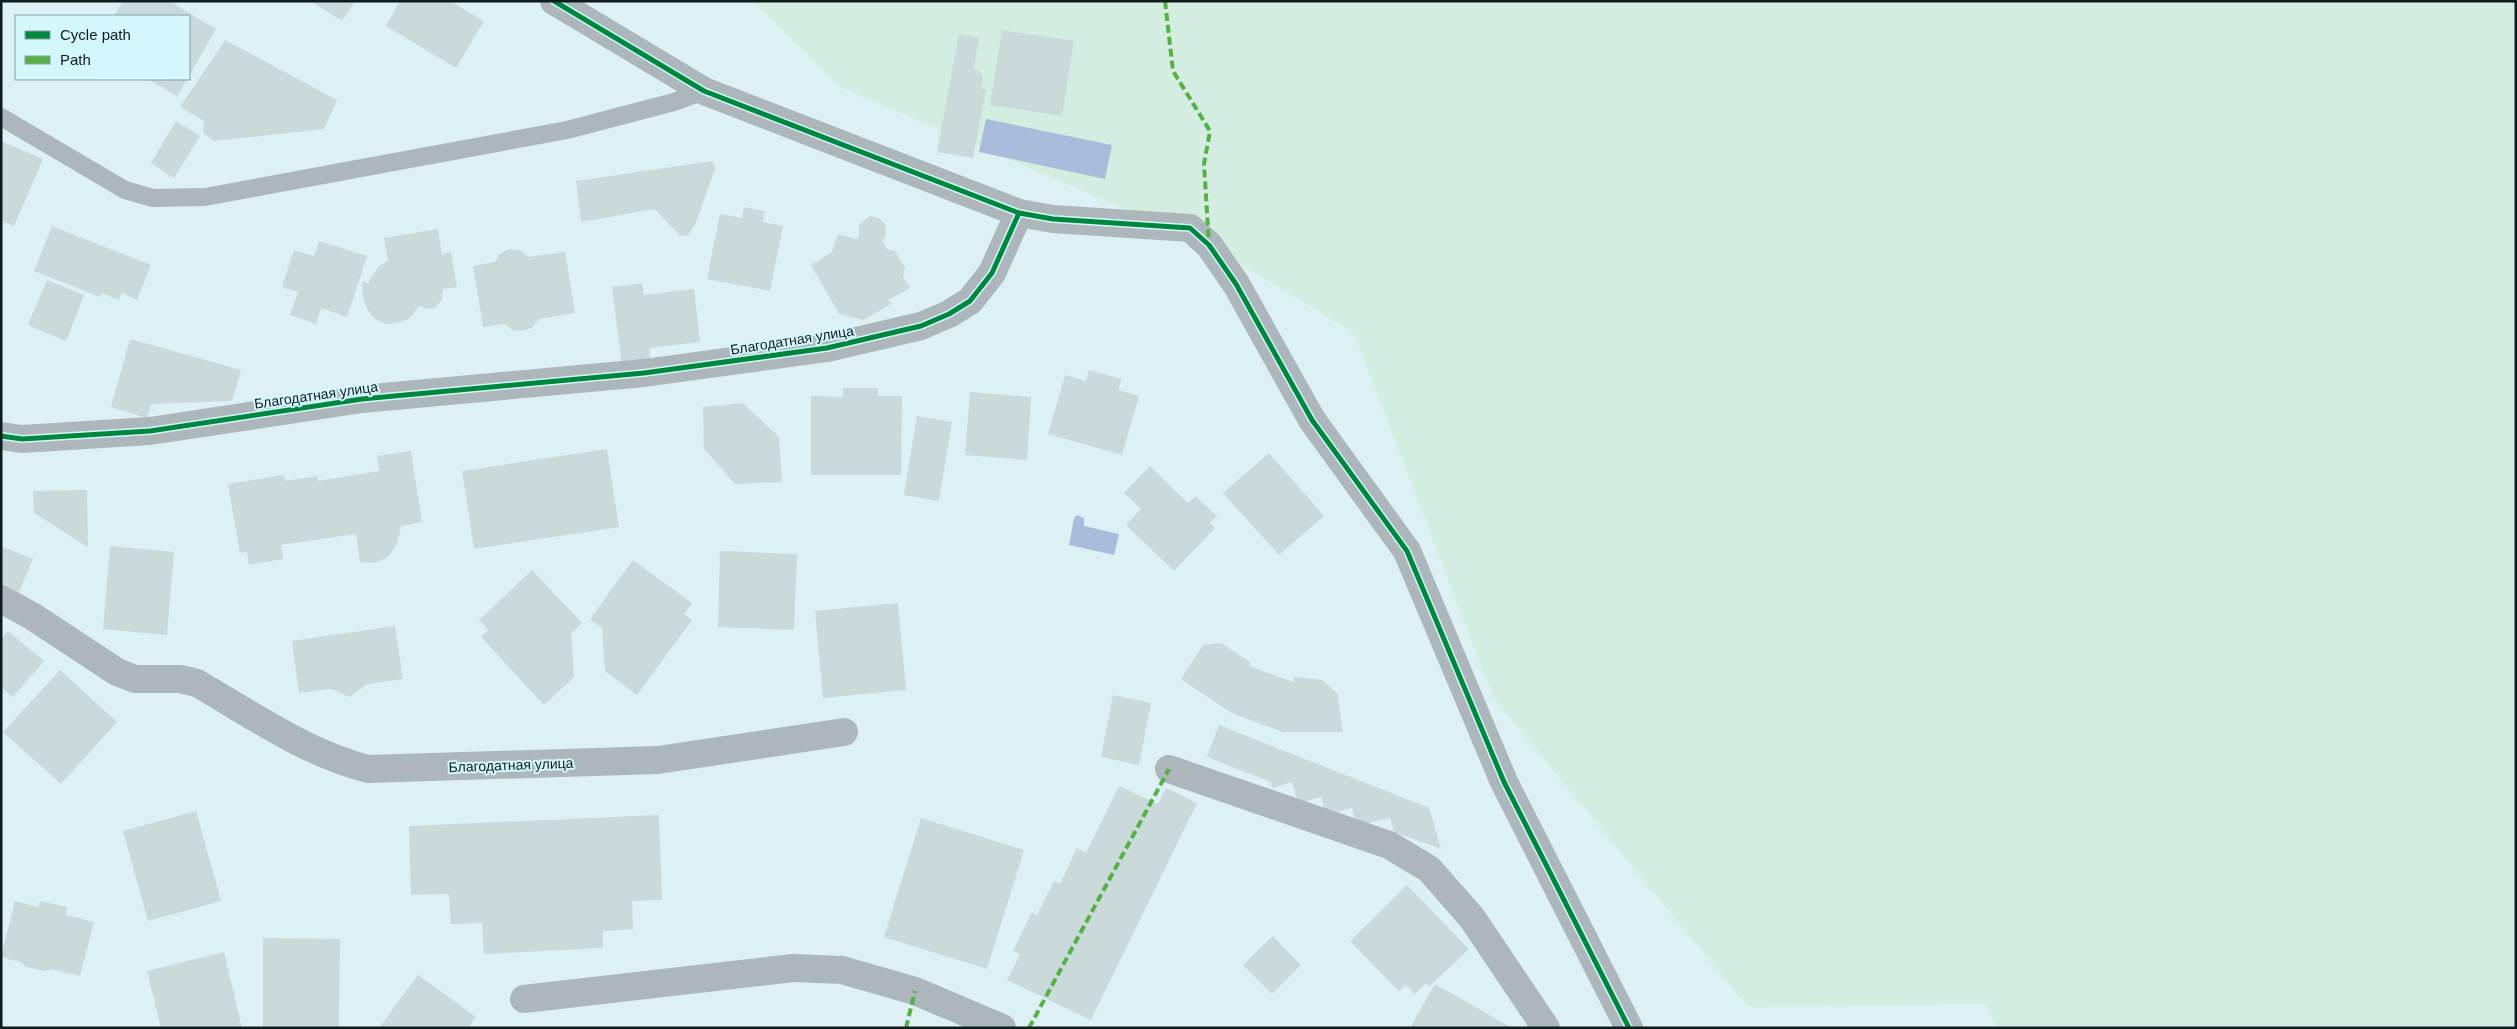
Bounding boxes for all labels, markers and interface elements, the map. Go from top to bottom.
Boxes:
legend [15,15,190,80]
text: Cycle path [60,26,131,43]
text: Path [60,51,91,68]
street label: Благодатная улица [729,322,855,358]
street label: Благодатная улица [253,378,379,412]
street label: Благодатная улица [448,755,574,775]

